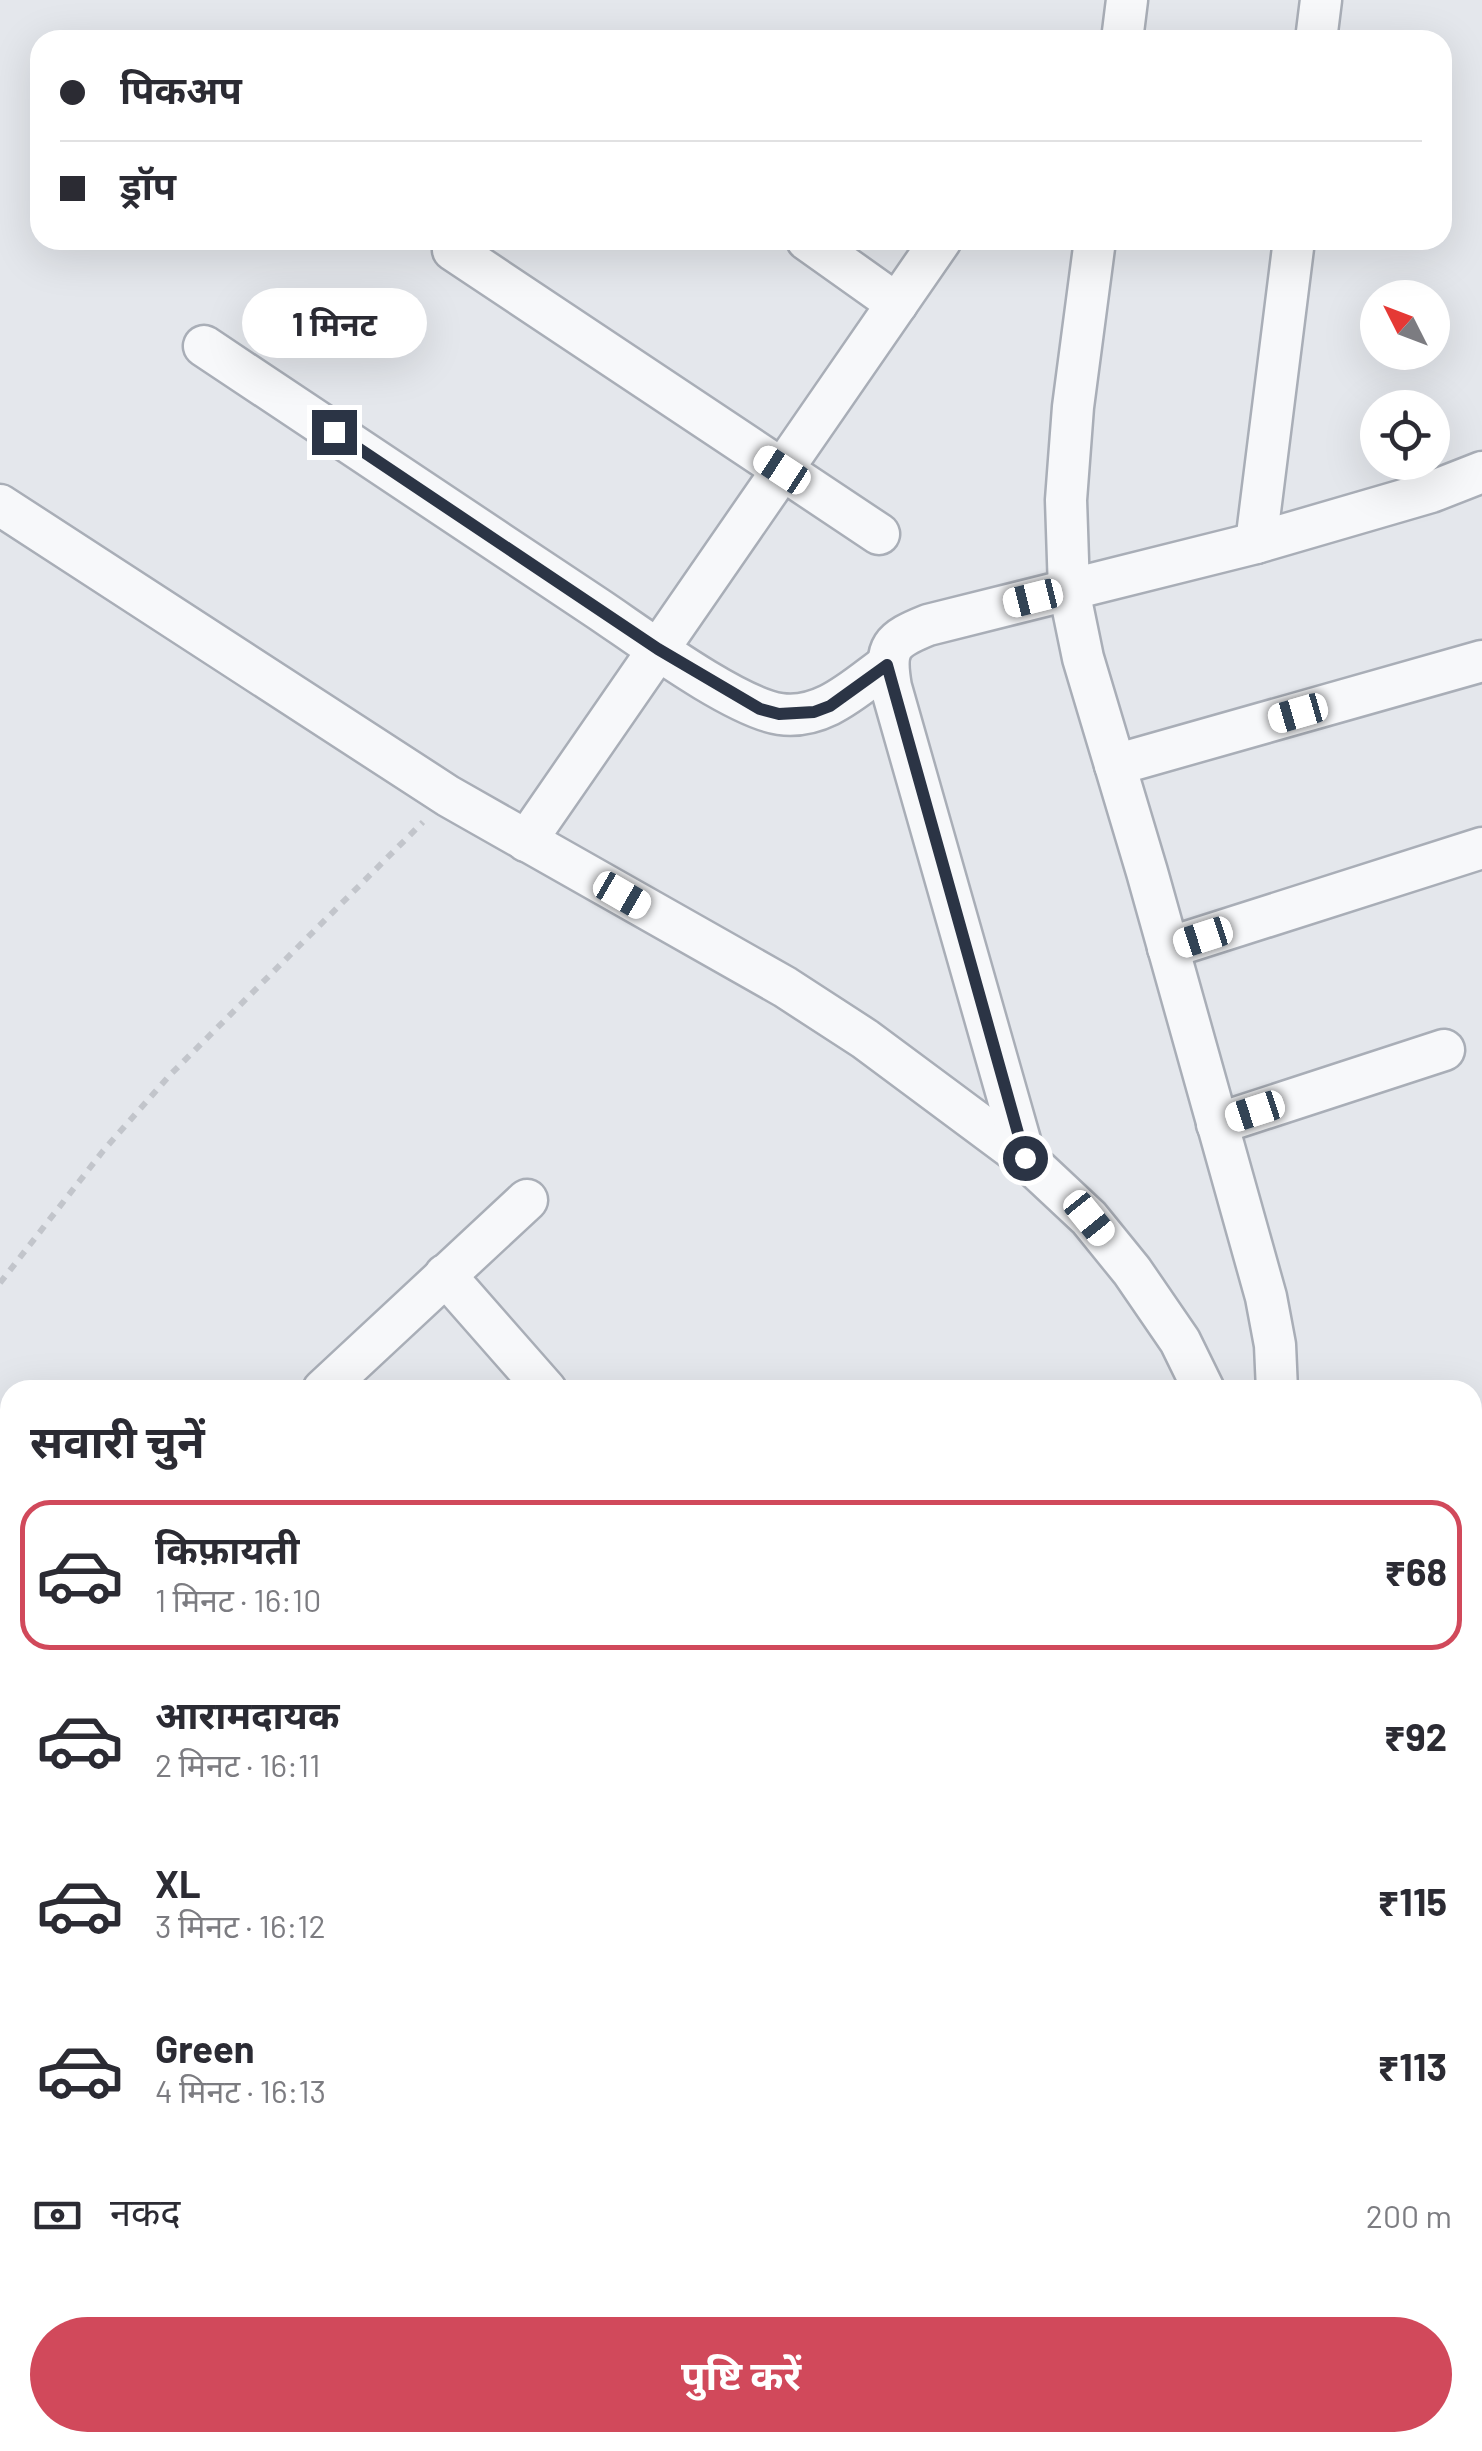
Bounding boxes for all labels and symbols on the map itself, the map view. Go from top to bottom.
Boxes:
north arrow [1360,280,1450,370]
callout: 1 मिनट [242,287,426,357]
route end [312,410,357,455]
car [749,441,815,499]
car [1000,576,1066,620]
car [1265,690,1331,736]
car [589,867,655,923]
car [1170,913,1236,961]
car [1222,1087,1288,1135]
route start [1003,1136,1048,1181]
car [1058,1185,1120,1251]

